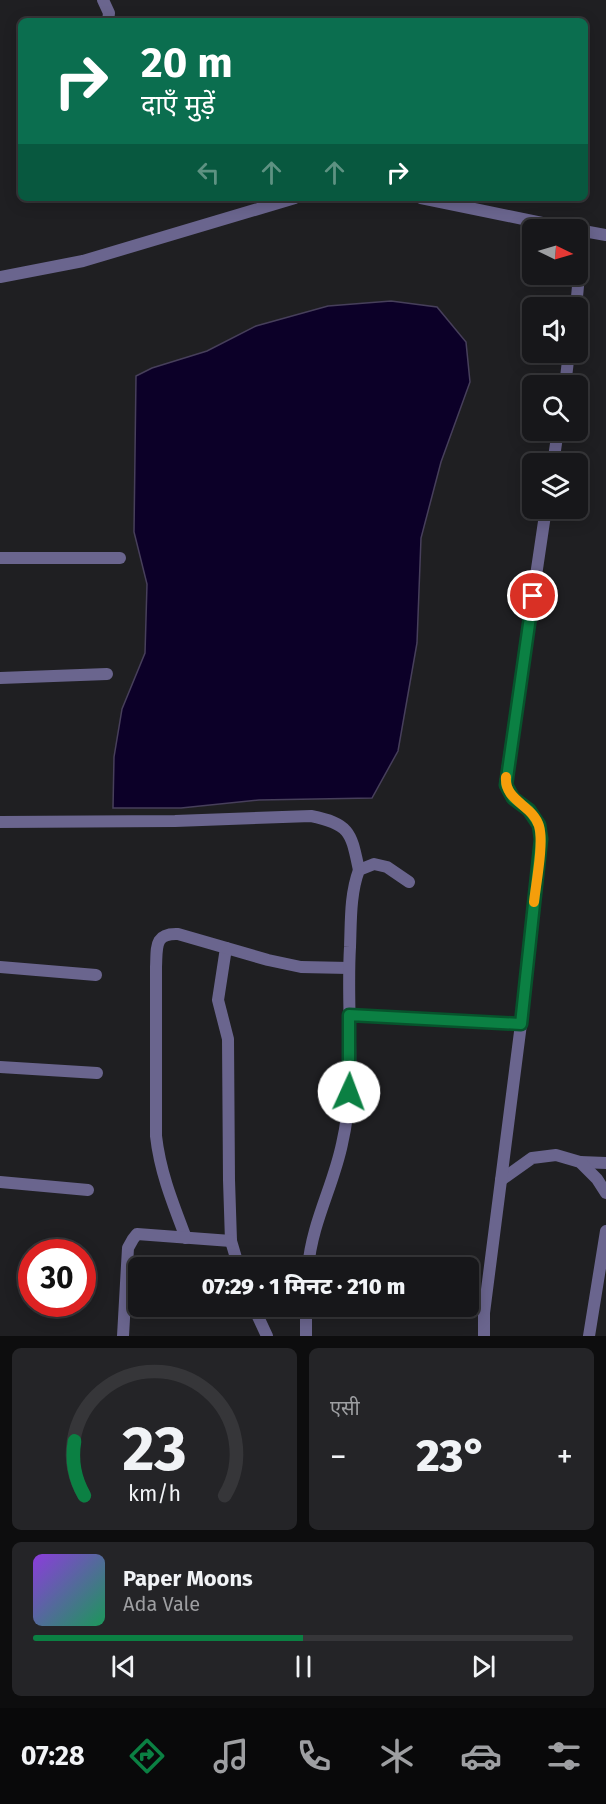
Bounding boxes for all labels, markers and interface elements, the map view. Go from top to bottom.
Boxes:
text: 20 m [141,38,233,88]
icon: right [42,42,120,120]
text: दाएँ मुड़ें [141,89,215,121]
icon: left [192,156,225,189]
icon: ahead [255,156,288,189]
icon: ahead [318,156,351,189]
icon: right [381,156,414,189]
north arrow [522,219,588,285]
map controls [522,219,588,519]
button: sound [522,297,588,363]
button: search [522,375,588,441]
button: layers [522,453,588,519]
pin [507,570,558,621]
icon: arrive [516,579,549,612]
position arrow [317,1060,381,1124]
speed limit sign: 30 [18,1239,96,1317]
text: 07:29 · 1 मिनट · 210 m [202,1273,405,1300]
text: एसी [330,1396,360,1420]
text: 23 [122,1412,187,1487]
text: 23° [416,1429,487,1483]
text: − [330,1437,347,1477]
text: + [557,1437,573,1477]
text: km/h [128,1481,181,1507]
text: Paper Moons [123,1565,253,1592]
text: Ada Vale [123,1592,200,1616]
icon: previous [107,1650,140,1683]
icon: pause [287,1650,320,1683]
icon: next [467,1650,500,1683]
icon: directions [126,1735,168,1777]
icon: music [210,1735,252,1777]
icon: phone [293,1735,335,1777]
icon: climate [376,1735,418,1777]
icon: car [460,1735,502,1777]
icon: filters [543,1735,585,1777]
text: 07:28 [21,1740,85,1772]

